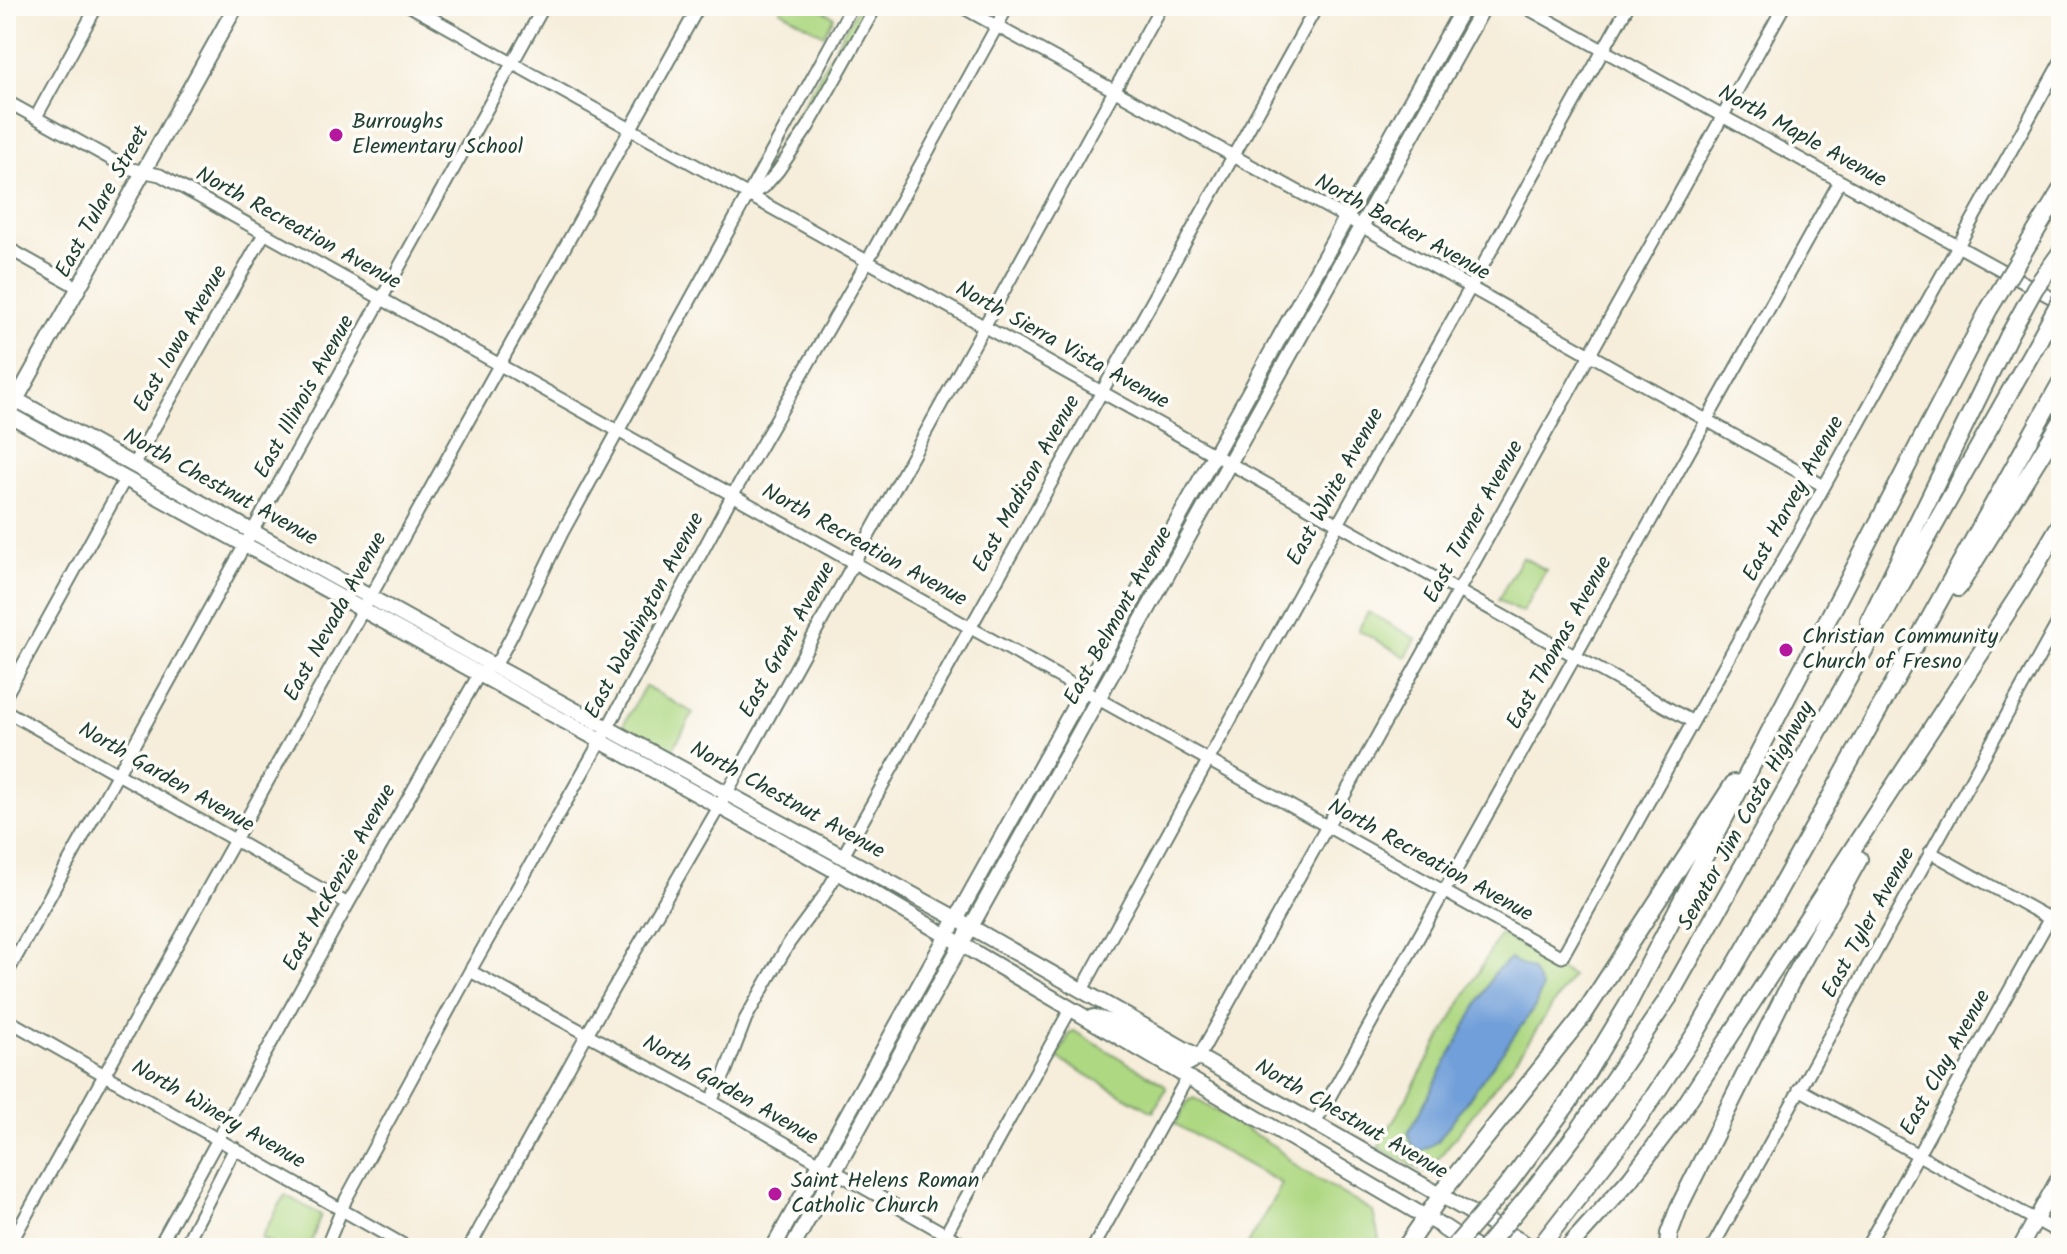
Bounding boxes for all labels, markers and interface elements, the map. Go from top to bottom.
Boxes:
street label: North Maple Avenue [1711,76,1893,198]
place label: Burroughs Elementary School [352,105,524,165]
street label: East Tulare Street [47,119,160,285]
marker: Burroughs Elementary School [327,126,345,144]
street label: North Recreation Avenue [189,158,407,300]
street label: North Backer Avenue [1308,165,1496,291]
street label: East Iowa Avenue [124,259,238,419]
street label: North Sierra Vista Avenue [948,272,1176,420]
street label: East Illinois Avenue [245,309,365,485]
street label: East Madison Avenue [964,389,1090,579]
street label: East White Avenue [1278,401,1394,573]
street label: East Harvey Avenue [1734,409,1854,589]
street label: North Chestnut Avenue [116,420,324,556]
street label: East Turner Avenue [1415,434,1533,610]
street label: North Recreation Avenue [755,475,973,617]
street label: East Washington Avenue [576,506,714,726]
street label: East Belmont Avenue [1055,520,1183,712]
street label: East Nevada Avenue [275,526,397,708]
street label: East Thomas Avenue [1498,549,1622,736]
street label: East Grant Avenue [730,555,846,725]
place label: Christian Community Church of Fresno [1802,620,1999,680]
marker: Christian Community Church of Fresno [1777,641,1795,659]
street label: Senator Jim Costa Highway [1669,694,1825,937]
street label: North Garden Avenue [71,713,261,843]
street label: North Chestnut Avenue [683,733,891,869]
street label: East McKenzie Avenue [274,778,406,978]
street label: North Recreation Avenue [1321,790,1539,932]
street label: East Tyler Avenue [1813,841,1925,1005]
street label: East Clay Avenue [1891,983,2001,1143]
street label: North Garden Avenue [635,1026,825,1156]
street label: North Chestnut Avenue [1248,1050,1454,1190]
street label: North Winery Avenue [124,1051,312,1179]
place label: Saint Helens Roman Catholic Church [791,1164,980,1224]
marker: Saint Helens Roman Catholic Church [766,1185,784,1203]

